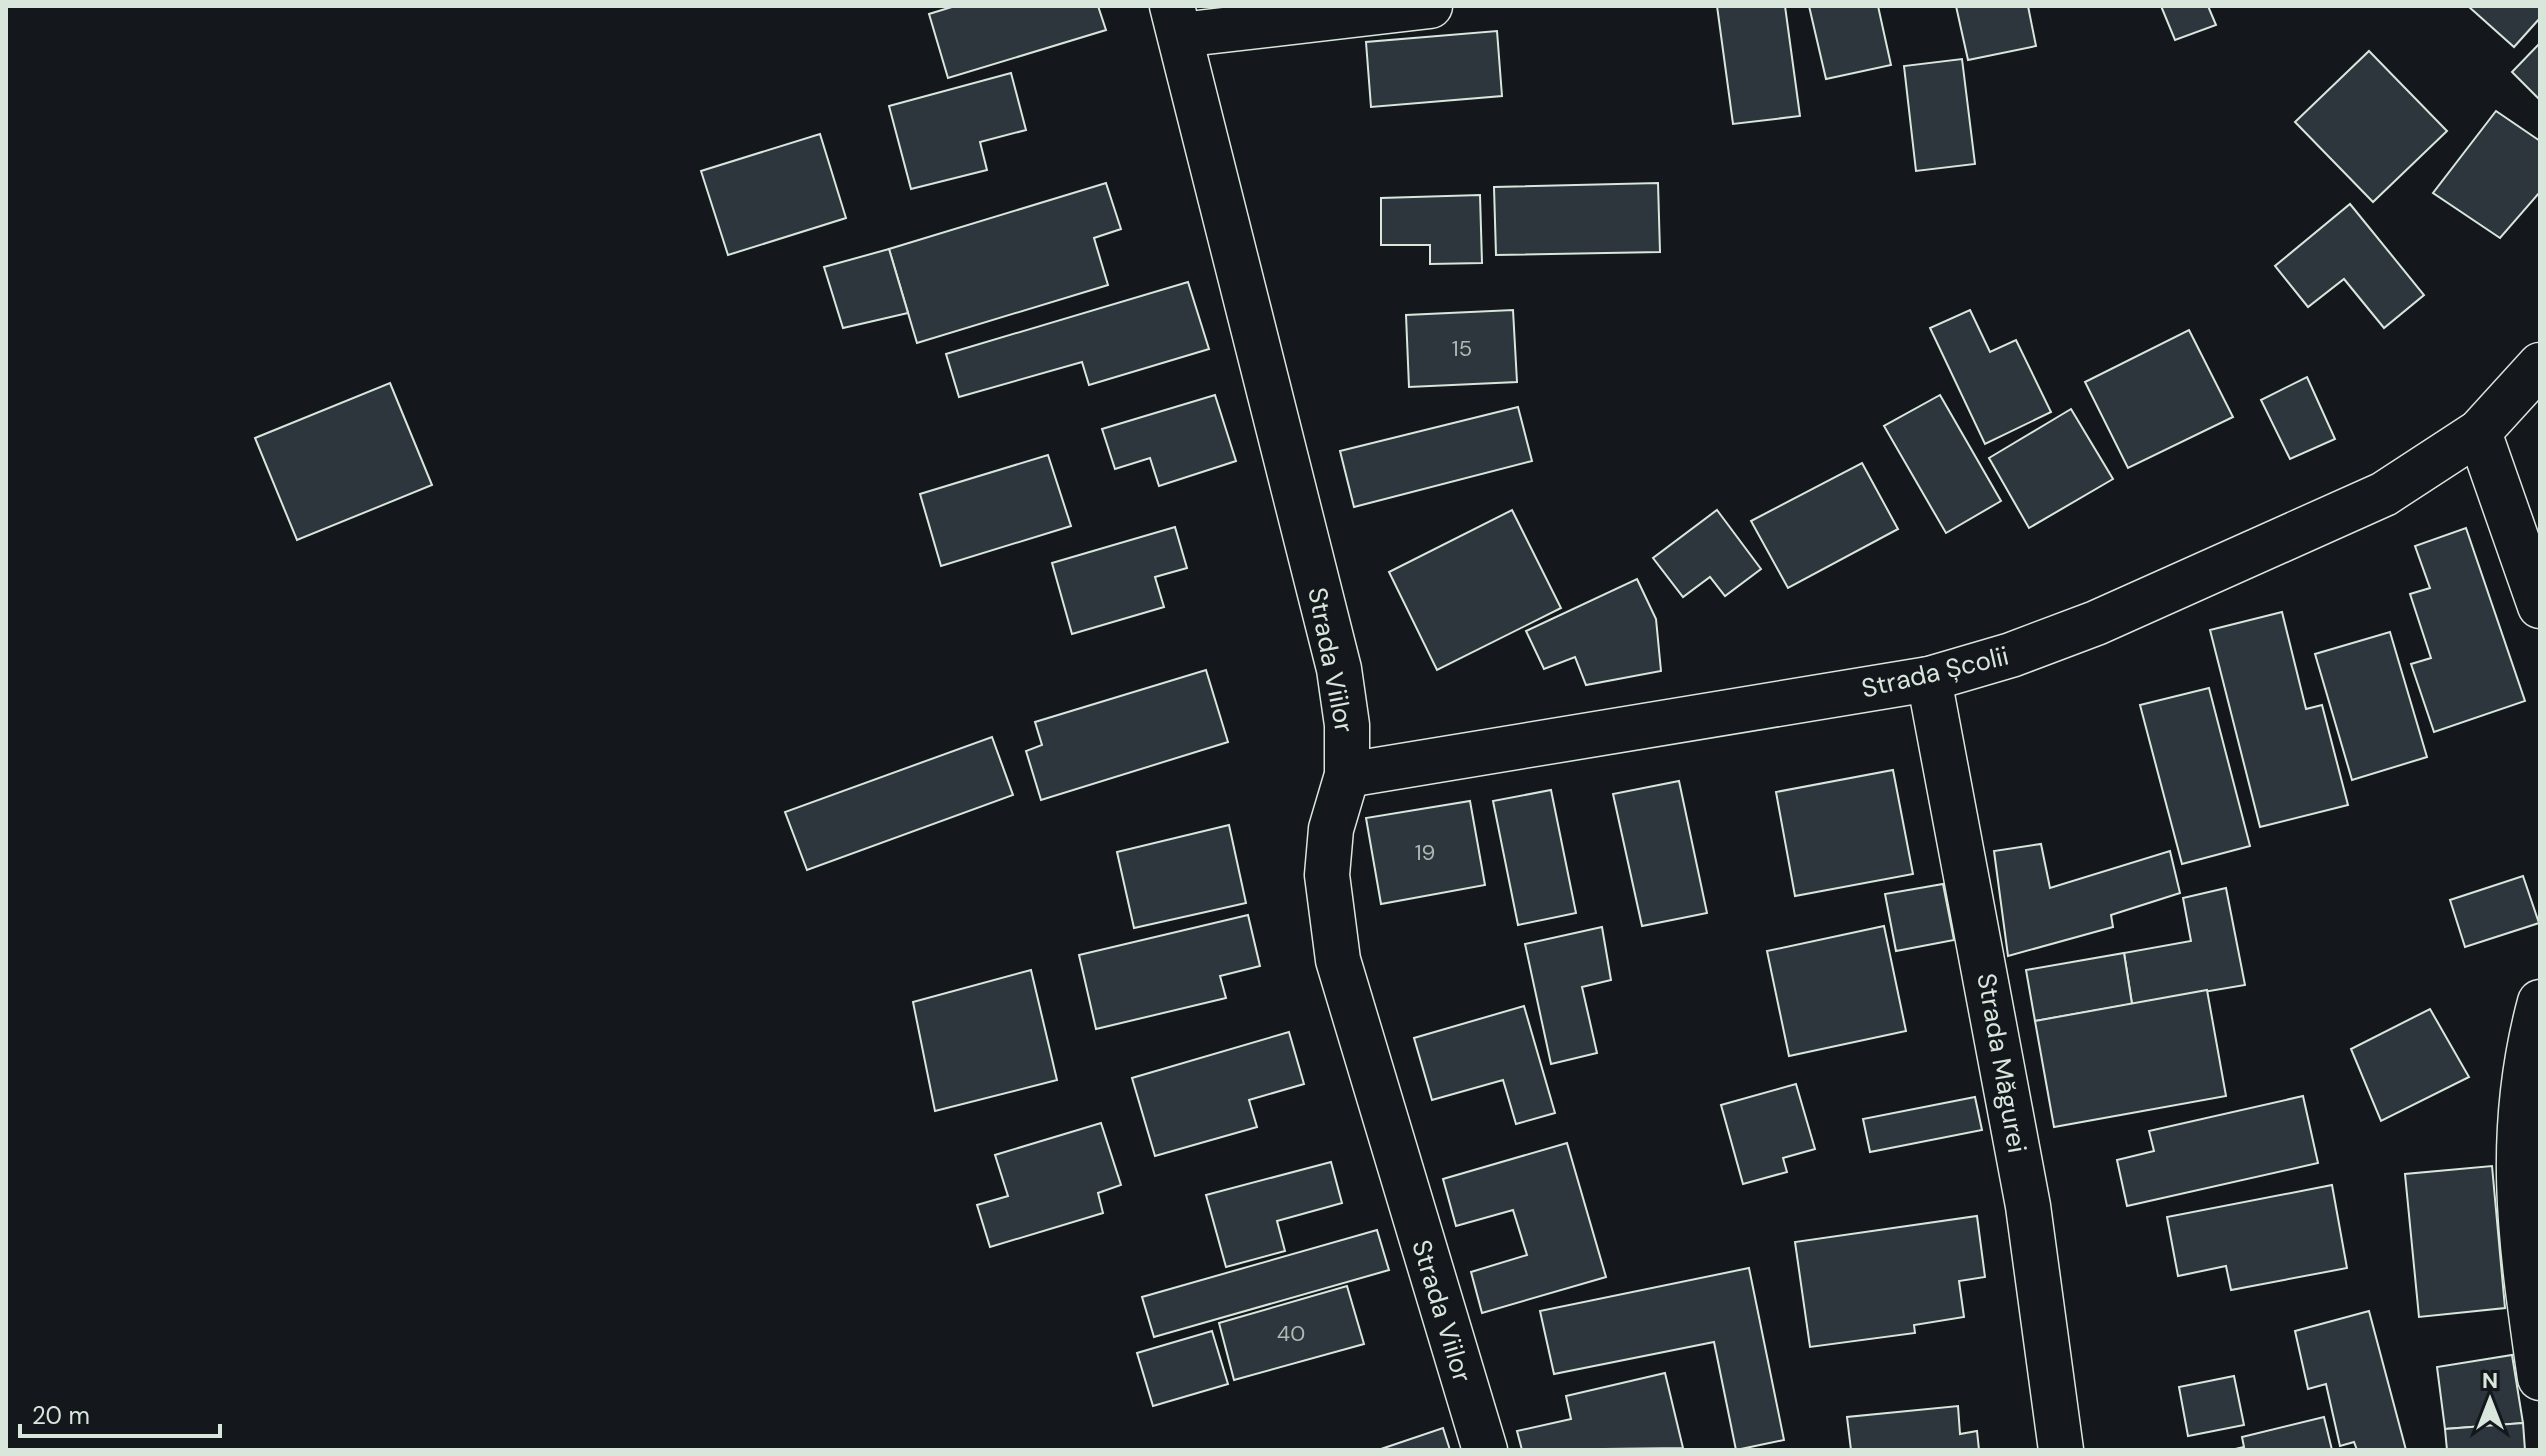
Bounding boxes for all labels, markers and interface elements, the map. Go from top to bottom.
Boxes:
house number: 15 [1452,334,1472,363]
street label: Strada Viilor [1300,585,1362,735]
street label: Strada Școlii [1858,639,2012,705]
house number: 19 [1415,838,1435,867]
street label: Strada Măgurei [1969,970,2035,1156]
street label: Strada Viilor [1404,1236,1480,1386]
house number: 40 [1277,1319,1305,1348]
north arrow [2450,1360,2530,1440]
text: N [2482,1366,2498,1395]
scale bar [20,1388,220,1438]
text: 20 m [32,1400,90,1431]

